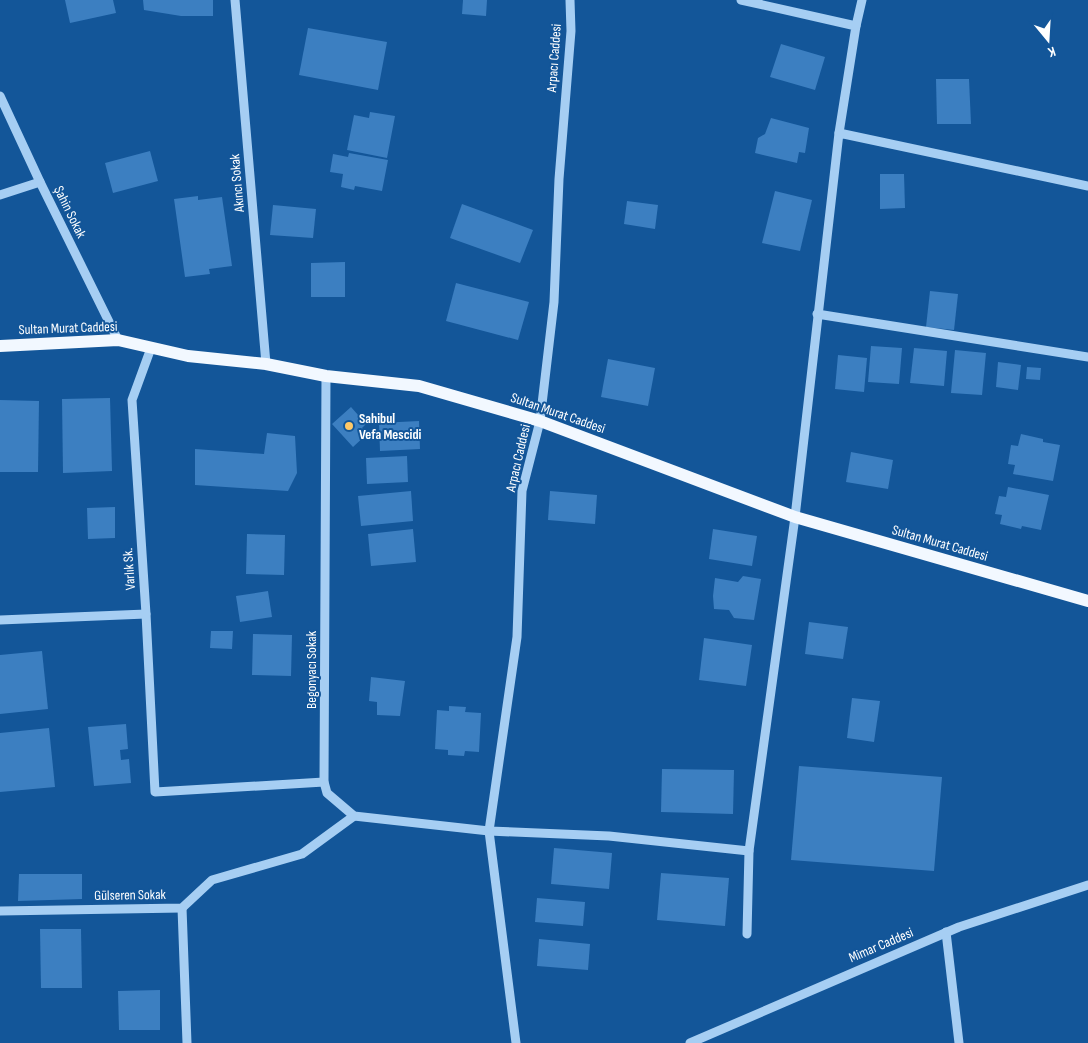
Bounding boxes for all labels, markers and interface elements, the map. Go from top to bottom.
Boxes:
north arrow [1023,15,1073,65]
street label: Arpacı Caddesi [543,23,565,94]
text: K [1046,43,1058,61]
street label: Akıncı Sokak [226,153,248,214]
street label: Şahin Sokak [50,183,90,242]
street label: Sultan Murat Caddesi [18,318,118,338]
street label: Sultan Murat Caddesi [508,389,608,437]
place label: Sahibul Vefa Mescidi [359,410,422,443]
marker: Sahibul Vefa Mescidi [343,420,355,432]
street label: Arpacı Caddesi [502,423,534,494]
street label: Sultan Murat Caddesi [890,521,990,565]
street label: Varlık Sk. [119,547,139,591]
street label: Begonyacı Sokak [303,630,320,709]
street label: Gülseren Sokak [94,886,167,904]
street label: Mimar Caddesi [846,924,916,966]

